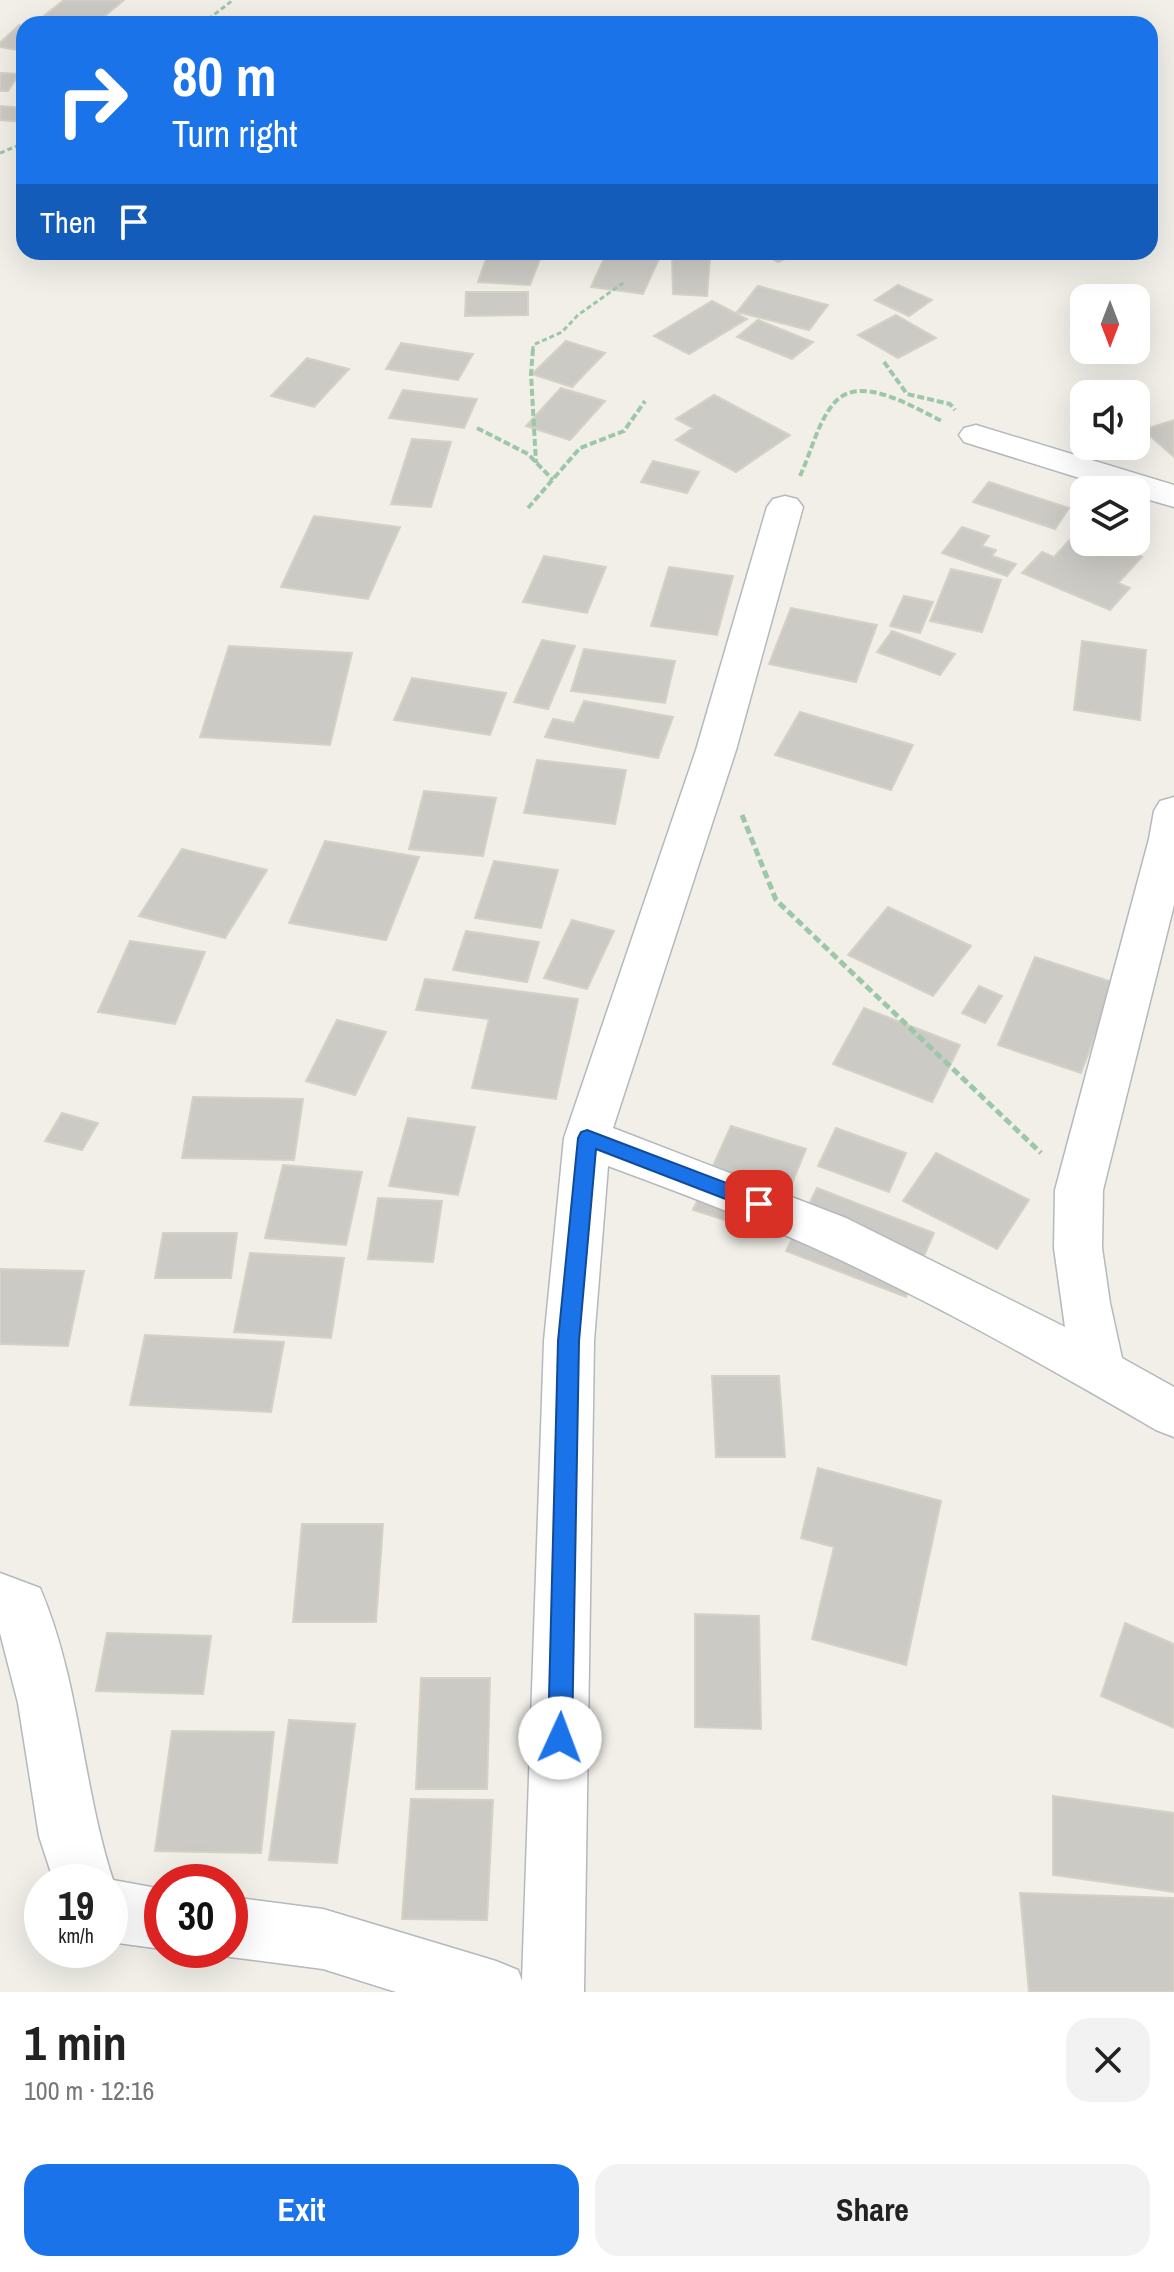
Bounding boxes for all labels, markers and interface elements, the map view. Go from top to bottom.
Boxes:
text: 80 m [172,38,277,113]
icon: right [40,48,144,152]
text: Turn right [172,110,297,158]
icon: arrive [112,200,156,244]
text: Then [40,202,96,242]
north arrow [1070,284,1150,364]
map controls [1070,284,1150,556]
button: sound [1070,380,1150,460]
button: layers [1070,476,1150,556]
pin [725,1170,793,1238]
icon: arrive [737,1182,781,1226]
position arrow [518,1696,602,1780]
speed limit sign: 30 [144,1864,248,1968]
text: 19 [58,1879,94,1932]
text: km/h [58,1922,94,1949]
text: 1 min [24,2010,127,2075]
button: close [1066,2018,1150,2102]
text: 100 m · 12:16 [24,2073,154,2108]
button: Exit [24,2164,579,2256]
button: Share [595,2164,1150,2256]

